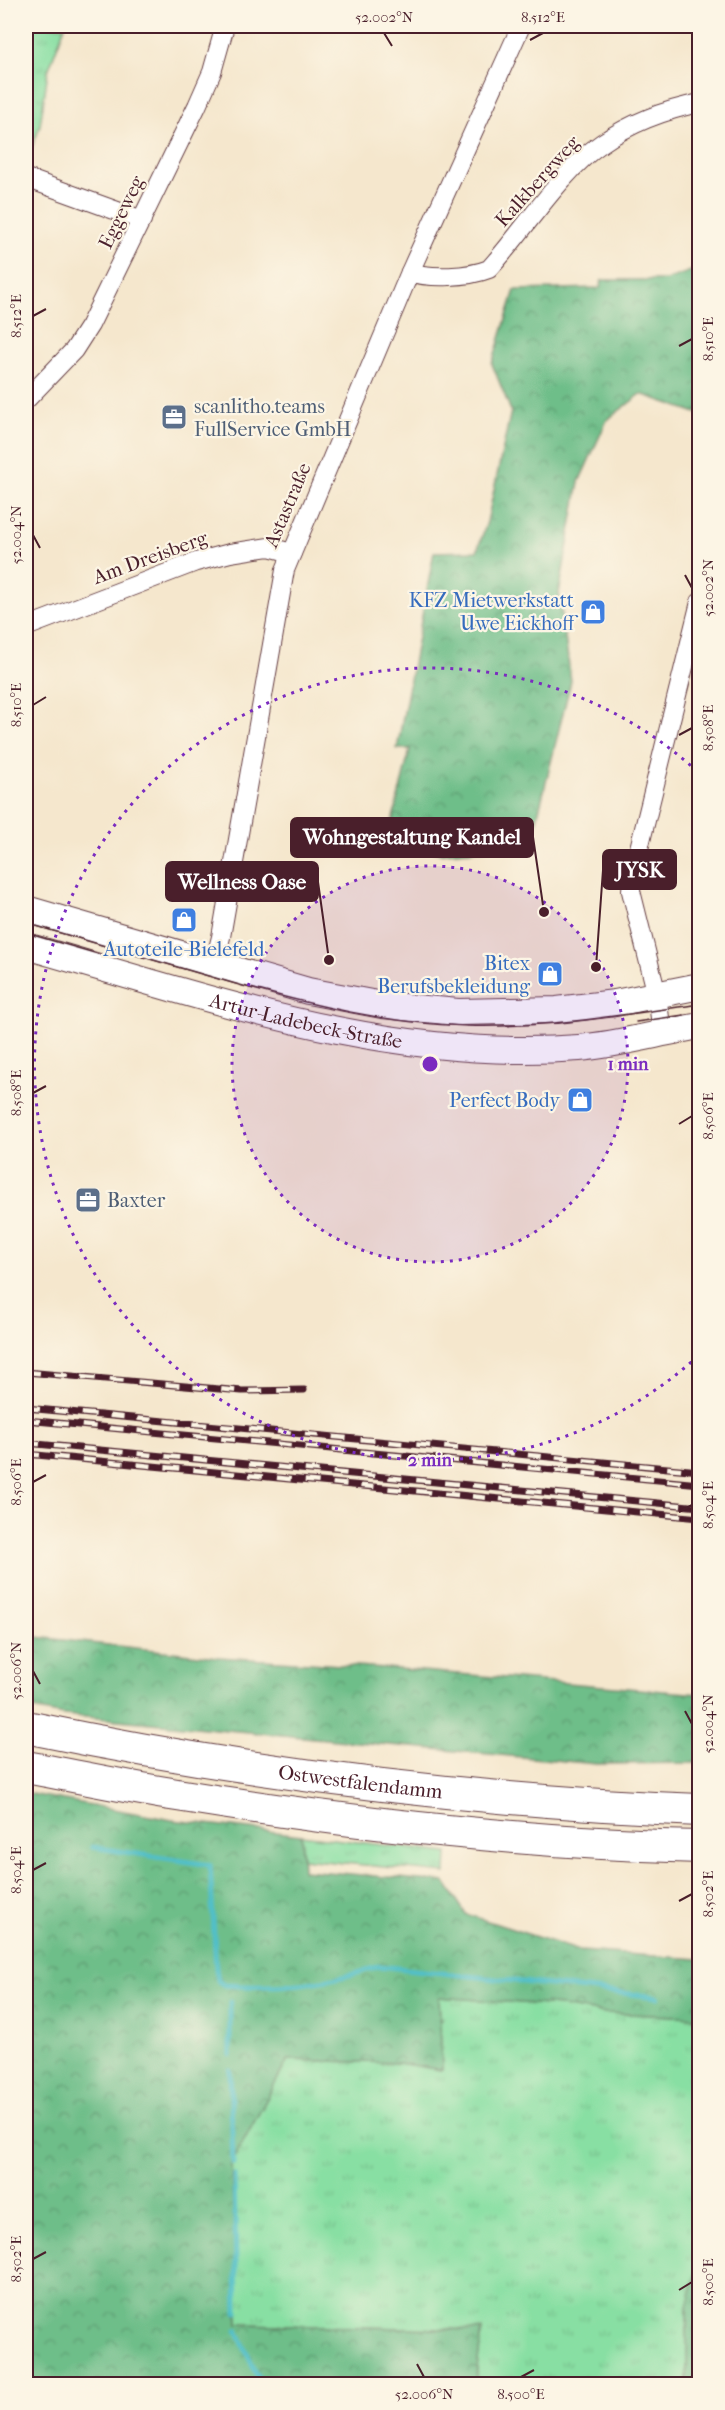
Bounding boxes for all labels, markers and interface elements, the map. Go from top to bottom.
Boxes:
text: 52.002°N [355,8,414,26]
text: 8.512°E [521,8,565,26]
street label: Kalkbergweg [490,131,585,232]
street label: Eggeweg [94,172,149,252]
text: 8.512°E [7,294,25,338]
text: 8.510°E [699,317,717,361]
place label: scanlitho.teams FullService GmbH [194,395,352,441]
office icon: scanlitho.teams FullService GmbH [159,402,189,432]
street label: Astastraße [259,459,316,552]
text: 52.004°N [7,505,25,565]
street label: Am Dreisberg [89,526,211,589]
text: 52.002°N [699,558,717,617]
place label: KFZ Mietwerkstatt Uwe Eickhoff [409,589,578,635]
shop icon: KFZ Mietwerkstatt Uwe Eickhoff [578,597,608,627]
text: 8.510°E [7,683,25,727]
text: 8.508°E [699,705,717,751]
callout: Wohngestaltung Kandel [291,818,533,857]
text: Wohngestaltung Kandel [302,825,521,849]
callout: JYSK [603,850,676,889]
text: JYSK [614,858,666,882]
callout: Wellness Oase [166,862,318,901]
text: Wellness Oase [177,870,307,894]
shop icon: Autoteile-Bielefeld [169,905,199,935]
place label: Autoteile-Bielefeld [103,938,266,961]
place label: Bitex Berufsbekleidung [377,952,531,998]
shop icon: Bitex Berufsbekleidung [535,959,565,989]
street label: Artur-Ladebeck-Straße [206,988,404,1053]
centre of rings [420,1054,440,1074]
text: 1 min [607,1054,649,1075]
text: 8.508°E [7,1070,25,1116]
shop icon: Perfect Body [565,1085,595,1115]
place label: Perfect Body [449,1089,561,1112]
text: 8.506°E [699,1092,717,1140]
office icon: Baxter [73,1185,103,1215]
place label: Baxter [107,1189,166,1212]
text: 2 min [408,1450,452,1471]
text: 8.506°E [7,1458,25,1506]
text: 8.504°E [699,1481,717,1529]
text: 52.006°N [7,1641,25,1700]
text: 52.004°N [699,1694,717,1754]
street label: Ostwestfalendamm [277,1760,444,1804]
text: 8.504°E [7,1846,25,1894]
text: 8.502°E [699,1871,717,1917]
text: 8.502°E [7,2236,25,2282]
text: 8.500°E [699,2258,717,2306]
text: 52.006°N [395,2385,454,2403]
text: 8.500°E [497,2385,545,2403]

